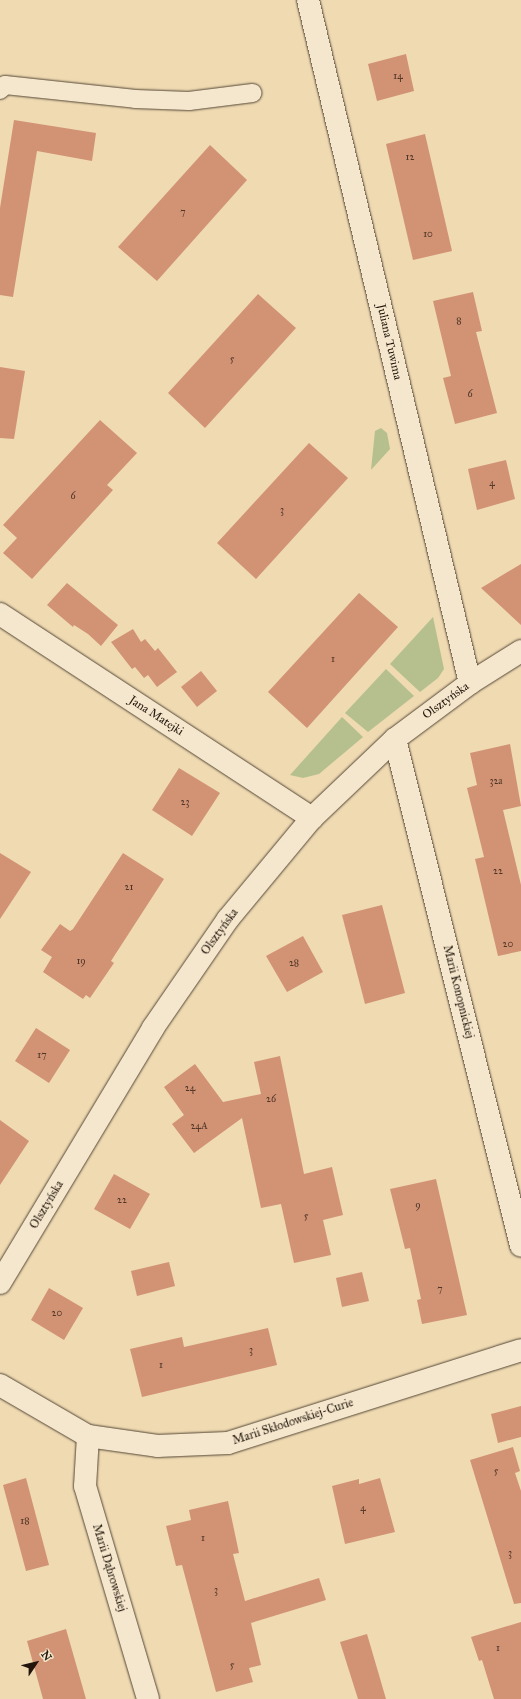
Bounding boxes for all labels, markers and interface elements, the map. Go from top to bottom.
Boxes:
house number: 14 [393,71,403,83]
house number: 12 [406,152,414,164]
house number: 7 [180,207,186,219]
house number: 10 [423,229,433,241]
street label: Juliana Tuwima [373,303,405,381]
house number: 8 [456,316,462,328]
house number: 5 [230,354,234,366]
house number: 6 [467,389,473,401]
house number: 4 [489,478,495,490]
house number: 6 [70,491,76,503]
house number: 3 [280,505,284,517]
house number: 1 [331,654,335,666]
street label: Olsztyńska [420,679,472,723]
street label: Jana Matejki [126,693,186,739]
house number: 32a [489,776,503,788]
house number: 23 [181,797,189,809]
house number: 22 [493,866,503,878]
house number: 21 [125,882,133,894]
street label: Olsztyńska [198,906,242,958]
house number: 20 [503,939,513,951]
street label: Marii Konopnickiej [439,944,477,1040]
house number: 19 [76,956,86,968]
house number: 28 [289,958,299,970]
house number: 17 [37,1050,47,1062]
house number: 24 [185,1083,195,1095]
house number: 26 [266,1094,276,1106]
house number: 24A [190,1121,208,1133]
street label: Olsztyńska [27,1178,67,1232]
house number: 22 [117,1195,127,1207]
house number: 9 [415,1200,421,1212]
house number: 5 [304,1211,308,1223]
house number: 7 [437,1284,443,1296]
house number: 20 [52,1308,62,1320]
house number: 3 [249,1345,253,1357]
house number: 1 [159,1360,163,1372]
street label: Marii Skłodowskiej-Curie [231,1396,355,1448]
house number: 5 [494,1466,498,1478]
house number: 4 [360,1503,366,1515]
house number: 18 [20,1516,30,1528]
street label: Marii Dąbrowskiej [89,1522,129,1614]
house number: 1 [201,1533,205,1545]
house number: 3 [508,1548,512,1560]
house number: 3 [214,1585,218,1597]
north arrow [16,1643,56,1683]
house number: 1 [496,1643,500,1655]
text: N [38,1648,54,1663]
house number: 5 [230,1660,234,1672]

